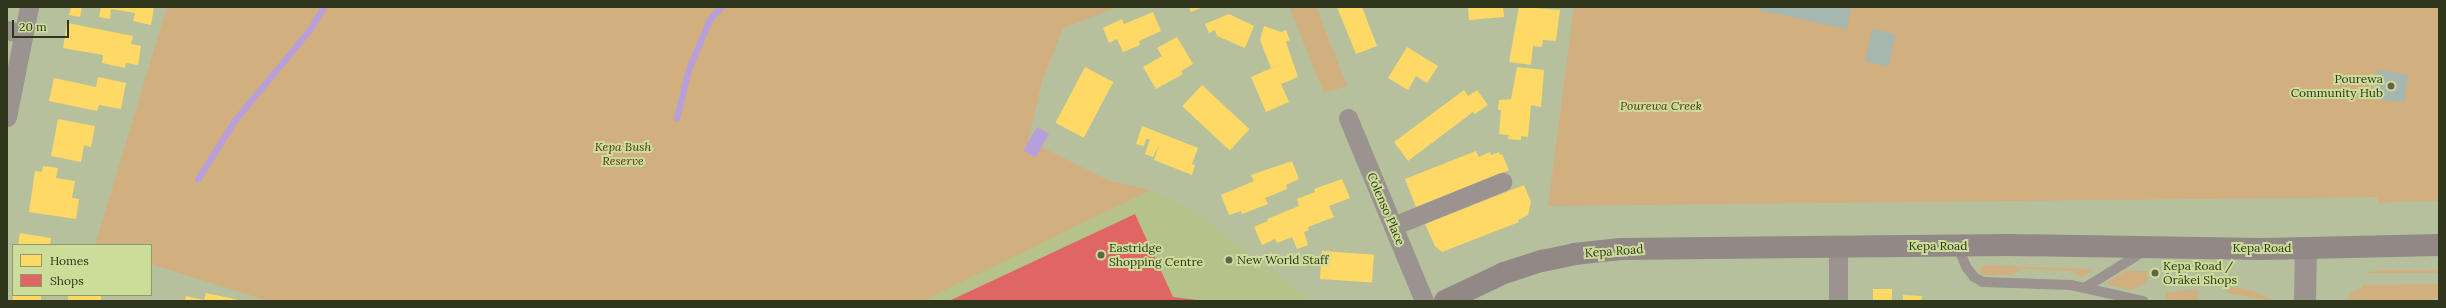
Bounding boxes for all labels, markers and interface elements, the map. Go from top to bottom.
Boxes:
scale bar [14,12,71,38]
text: 20 m [19,19,47,34]
place label: Pourewa Community Hub [2291,72,2383,100]
marker: Pourewa Community Hub [2386,81,2396,91]
park label: Pourewa Creek [1620,99,1702,113]
park label: Kepa Bush Reserve [595,140,651,168]
street label: Colenso Place [1364,170,1408,248]
street label: Kepa Road [1909,239,1967,253]
place label: Eastridge Shopping Centre [1109,241,1203,269]
street label: Kepa Road [2233,241,2291,255]
street label: Kepa Road [1584,242,1644,260]
legend [12,244,152,296]
marker: Eastridge Shopping Centre [1096,250,1106,260]
text: Homes [50,253,89,268]
place label: New World Staff [1237,253,1328,267]
marker: New World Staff [1224,255,1234,265]
place label: Kepa Road / Ōrākei Shops [2163,259,2237,287]
marker: Kepa Road / Ōrākei Shops [2150,268,2160,278]
text: Shops [50,273,84,288]

